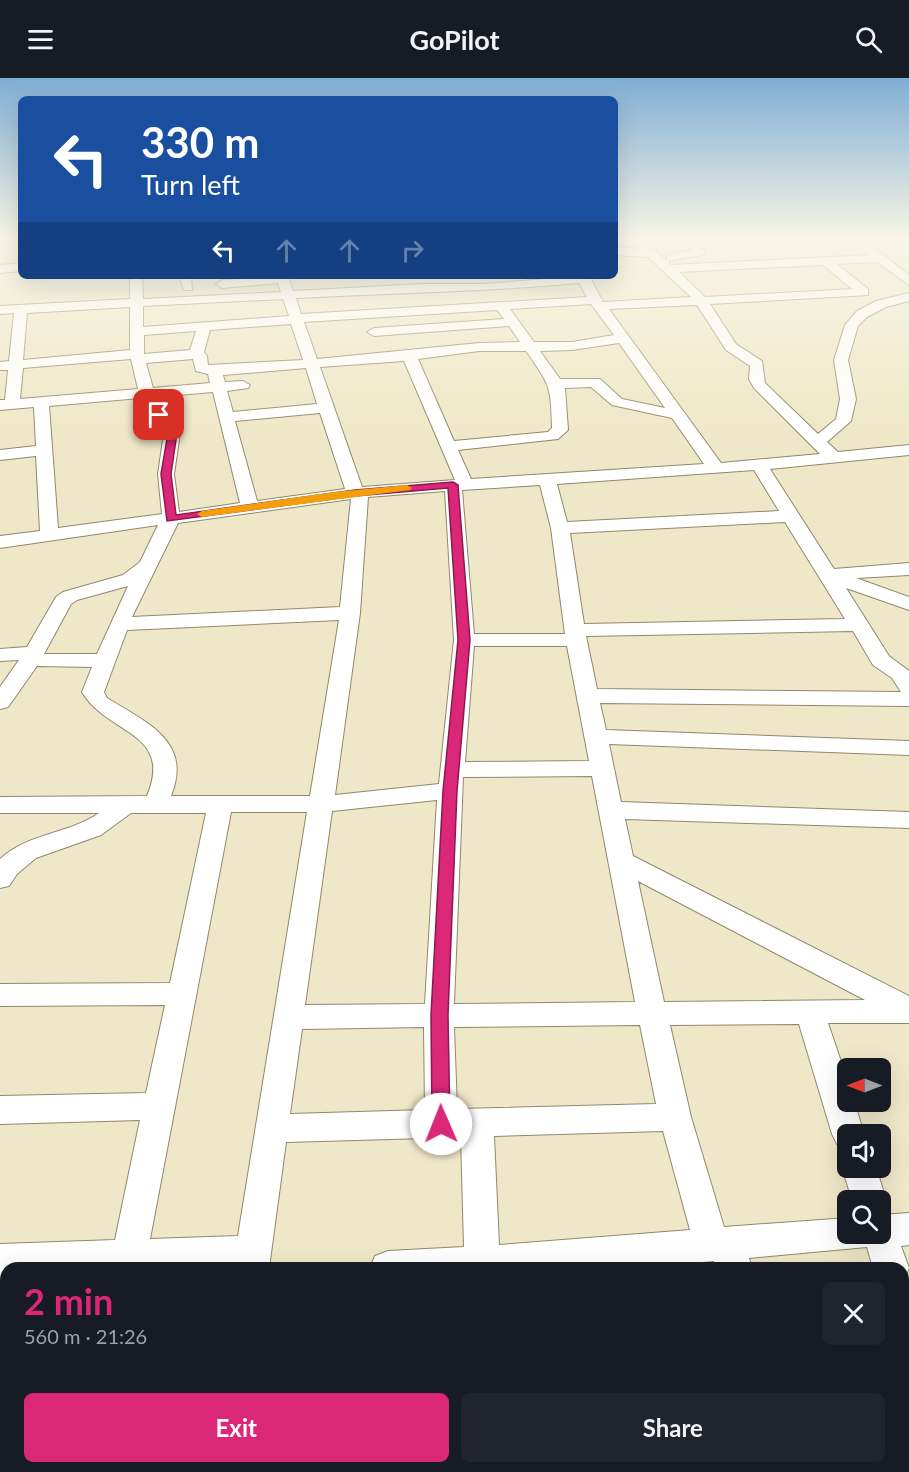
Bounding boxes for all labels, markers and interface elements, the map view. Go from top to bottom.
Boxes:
icon: menu [24,23,57,56]
text: GoPilot [409,23,500,56]
icon: search [852,23,885,56]
text: 330 m [141,117,259,167]
icon: left [42,120,120,198]
text: Turn left [141,168,240,201]
icon: left [207,234,240,267]
icon: ahead [270,234,303,267]
icon: ahead [333,234,366,267]
icon: right [396,234,429,267]
pin [133,389,184,440]
icon: arrive [142,398,175,431]
north arrow [837,1058,891,1112]
map controls [837,1058,891,1244]
position arrow [409,1092,473,1156]
button: sound [837,1124,891,1178]
button: search [837,1190,891,1244]
text: 2 min [24,1279,113,1323]
button: close [822,1282,885,1345]
text: 560 m · 21:26 [24,1324,147,1348]
button: Exit [24,1393,449,1462]
button: Share [461,1393,885,1462]

